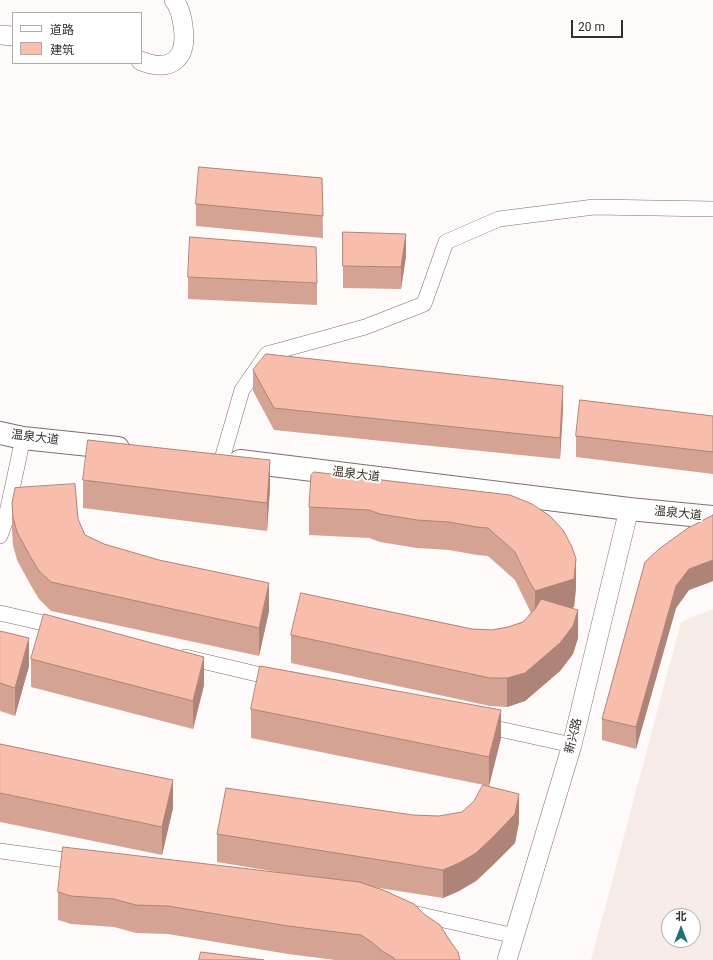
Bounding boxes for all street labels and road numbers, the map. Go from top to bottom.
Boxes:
street label: 温泉大道 [10,428,60,448]
street label: 温泉大道 [331,465,381,485]
street label: 温泉大道 [653,504,703,524]
street label: 新兴路 [563,717,585,755]

